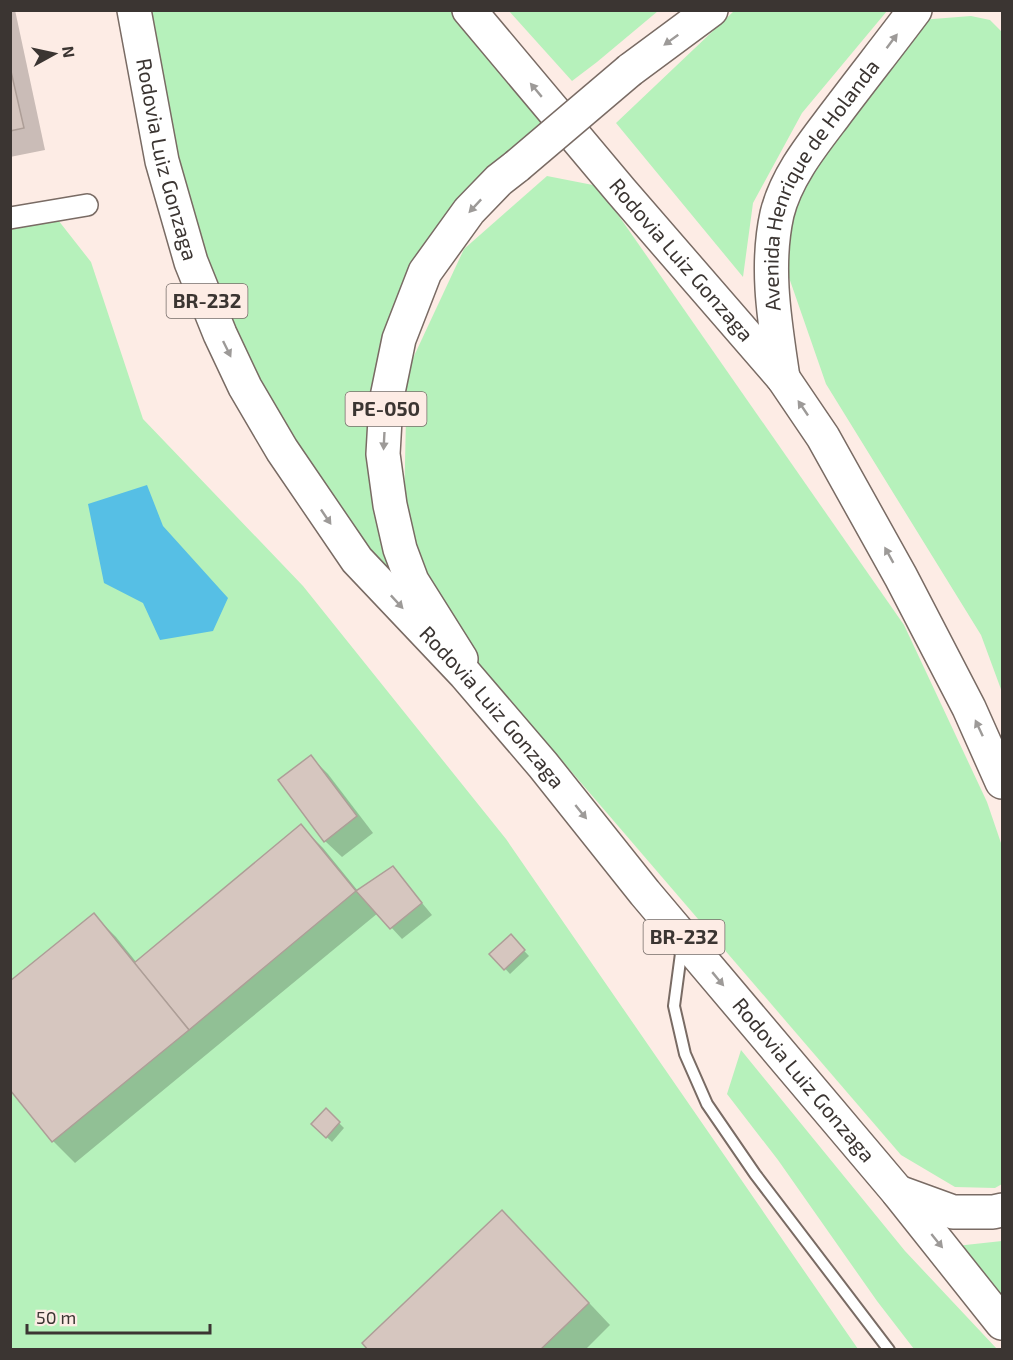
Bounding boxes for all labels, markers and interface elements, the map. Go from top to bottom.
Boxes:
north arrow [24,24,84,84]
one-way arrow [886,33,898,49]
one-way arrow [663,34,679,46]
text: N [59,45,80,59]
street label: Avenida Henrique de Holanda [757,54,884,313]
street label: Rodovia Luiz Gonzaga [132,56,204,263]
one-way arrow [530,82,543,98]
street label: Rodovia Luiz Gonzaga [605,173,759,346]
one-way arrow [468,198,482,212]
road number: BR-232 [166,284,248,318]
one-way arrow [222,341,231,358]
road number: PE-050 [346,392,426,426]
one-way arrow [797,400,809,416]
one-way arrow [380,431,389,450]
one-way arrow [320,508,332,524]
one-way arrow [884,546,894,563]
one-way arrow [390,594,403,609]
street label: Rodovia Luiz Gonzaga [415,620,571,793]
one-way arrow [974,720,983,737]
one-way arrow [574,804,587,820]
road number: BR-232 [644,920,724,954]
one-way arrow [711,971,724,986]
street label: Rodovia Luiz Gonzaga [728,992,881,1167]
one-way arrow [930,1233,943,1248]
scale bar [27,1297,210,1335]
text: 50 m [36,1306,76,1328]

